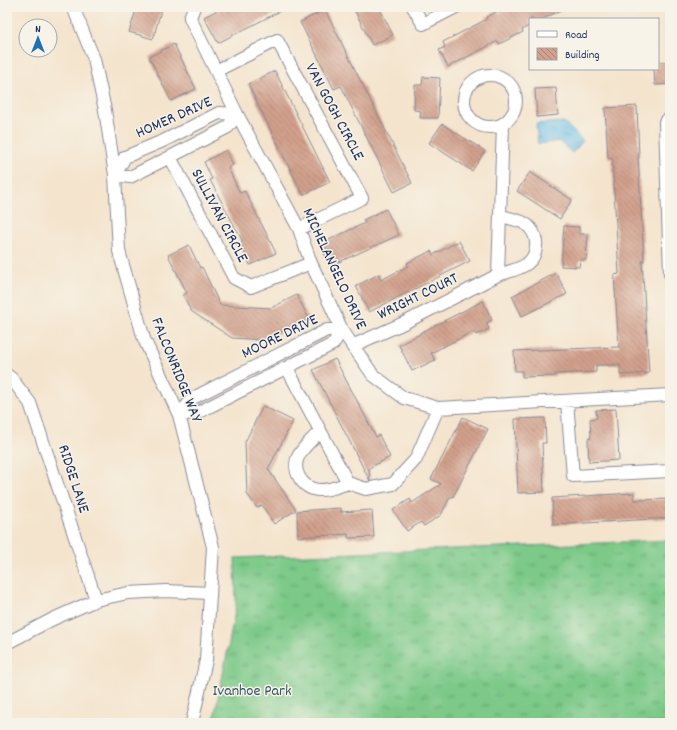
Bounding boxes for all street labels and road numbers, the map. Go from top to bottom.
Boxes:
street label: VAN GOGH CIRCLE [299,59,370,166]
street label: HOMER DRIVE [132,91,217,145]
street label: SULLIVAN CIRCLE [185,165,254,268]
street label: MICHELANGELO DRIVE [296,205,373,334]
street label: WRIGHT COURT [374,267,463,326]
street label: MOORE DRIVE [238,308,323,365]
street label: FALCONRIDGE WAY [145,314,208,427]
street label: RIDGE LANE [51,442,95,517]

